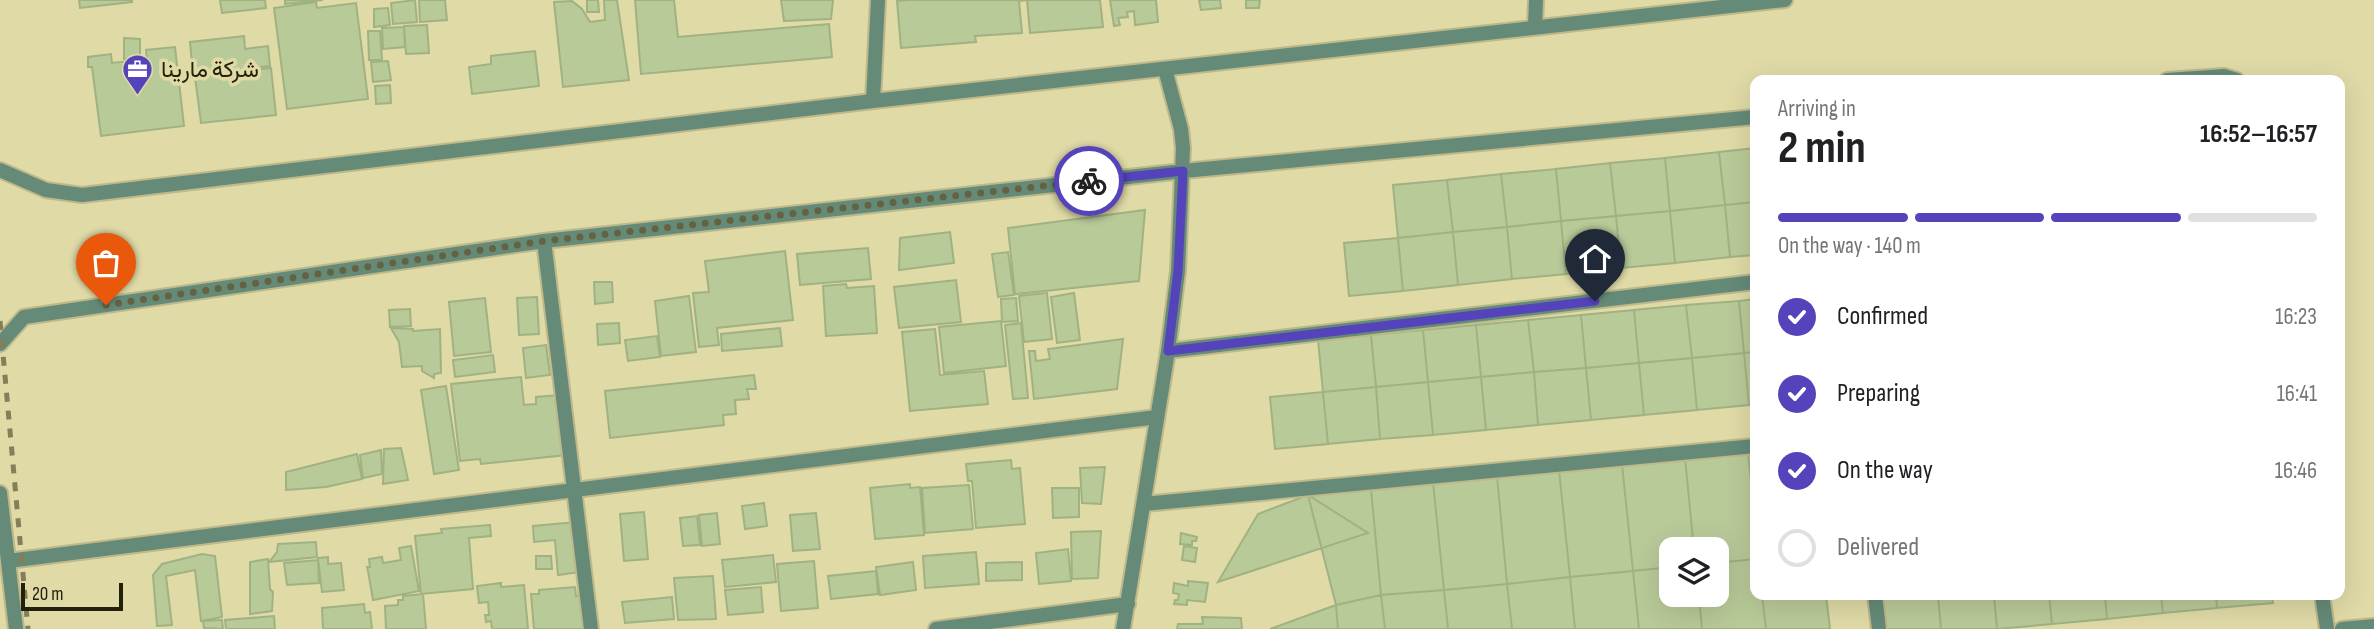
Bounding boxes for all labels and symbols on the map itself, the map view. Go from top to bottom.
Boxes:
office icon: شركة مارينا [121,53,155,97]
place label: شركة مارينا [161,56,259,84]
courier [1054,146,1124,216]
pin [1565,229,1625,301]
pin [76,233,136,305]
scale bar [21,580,122,612]

